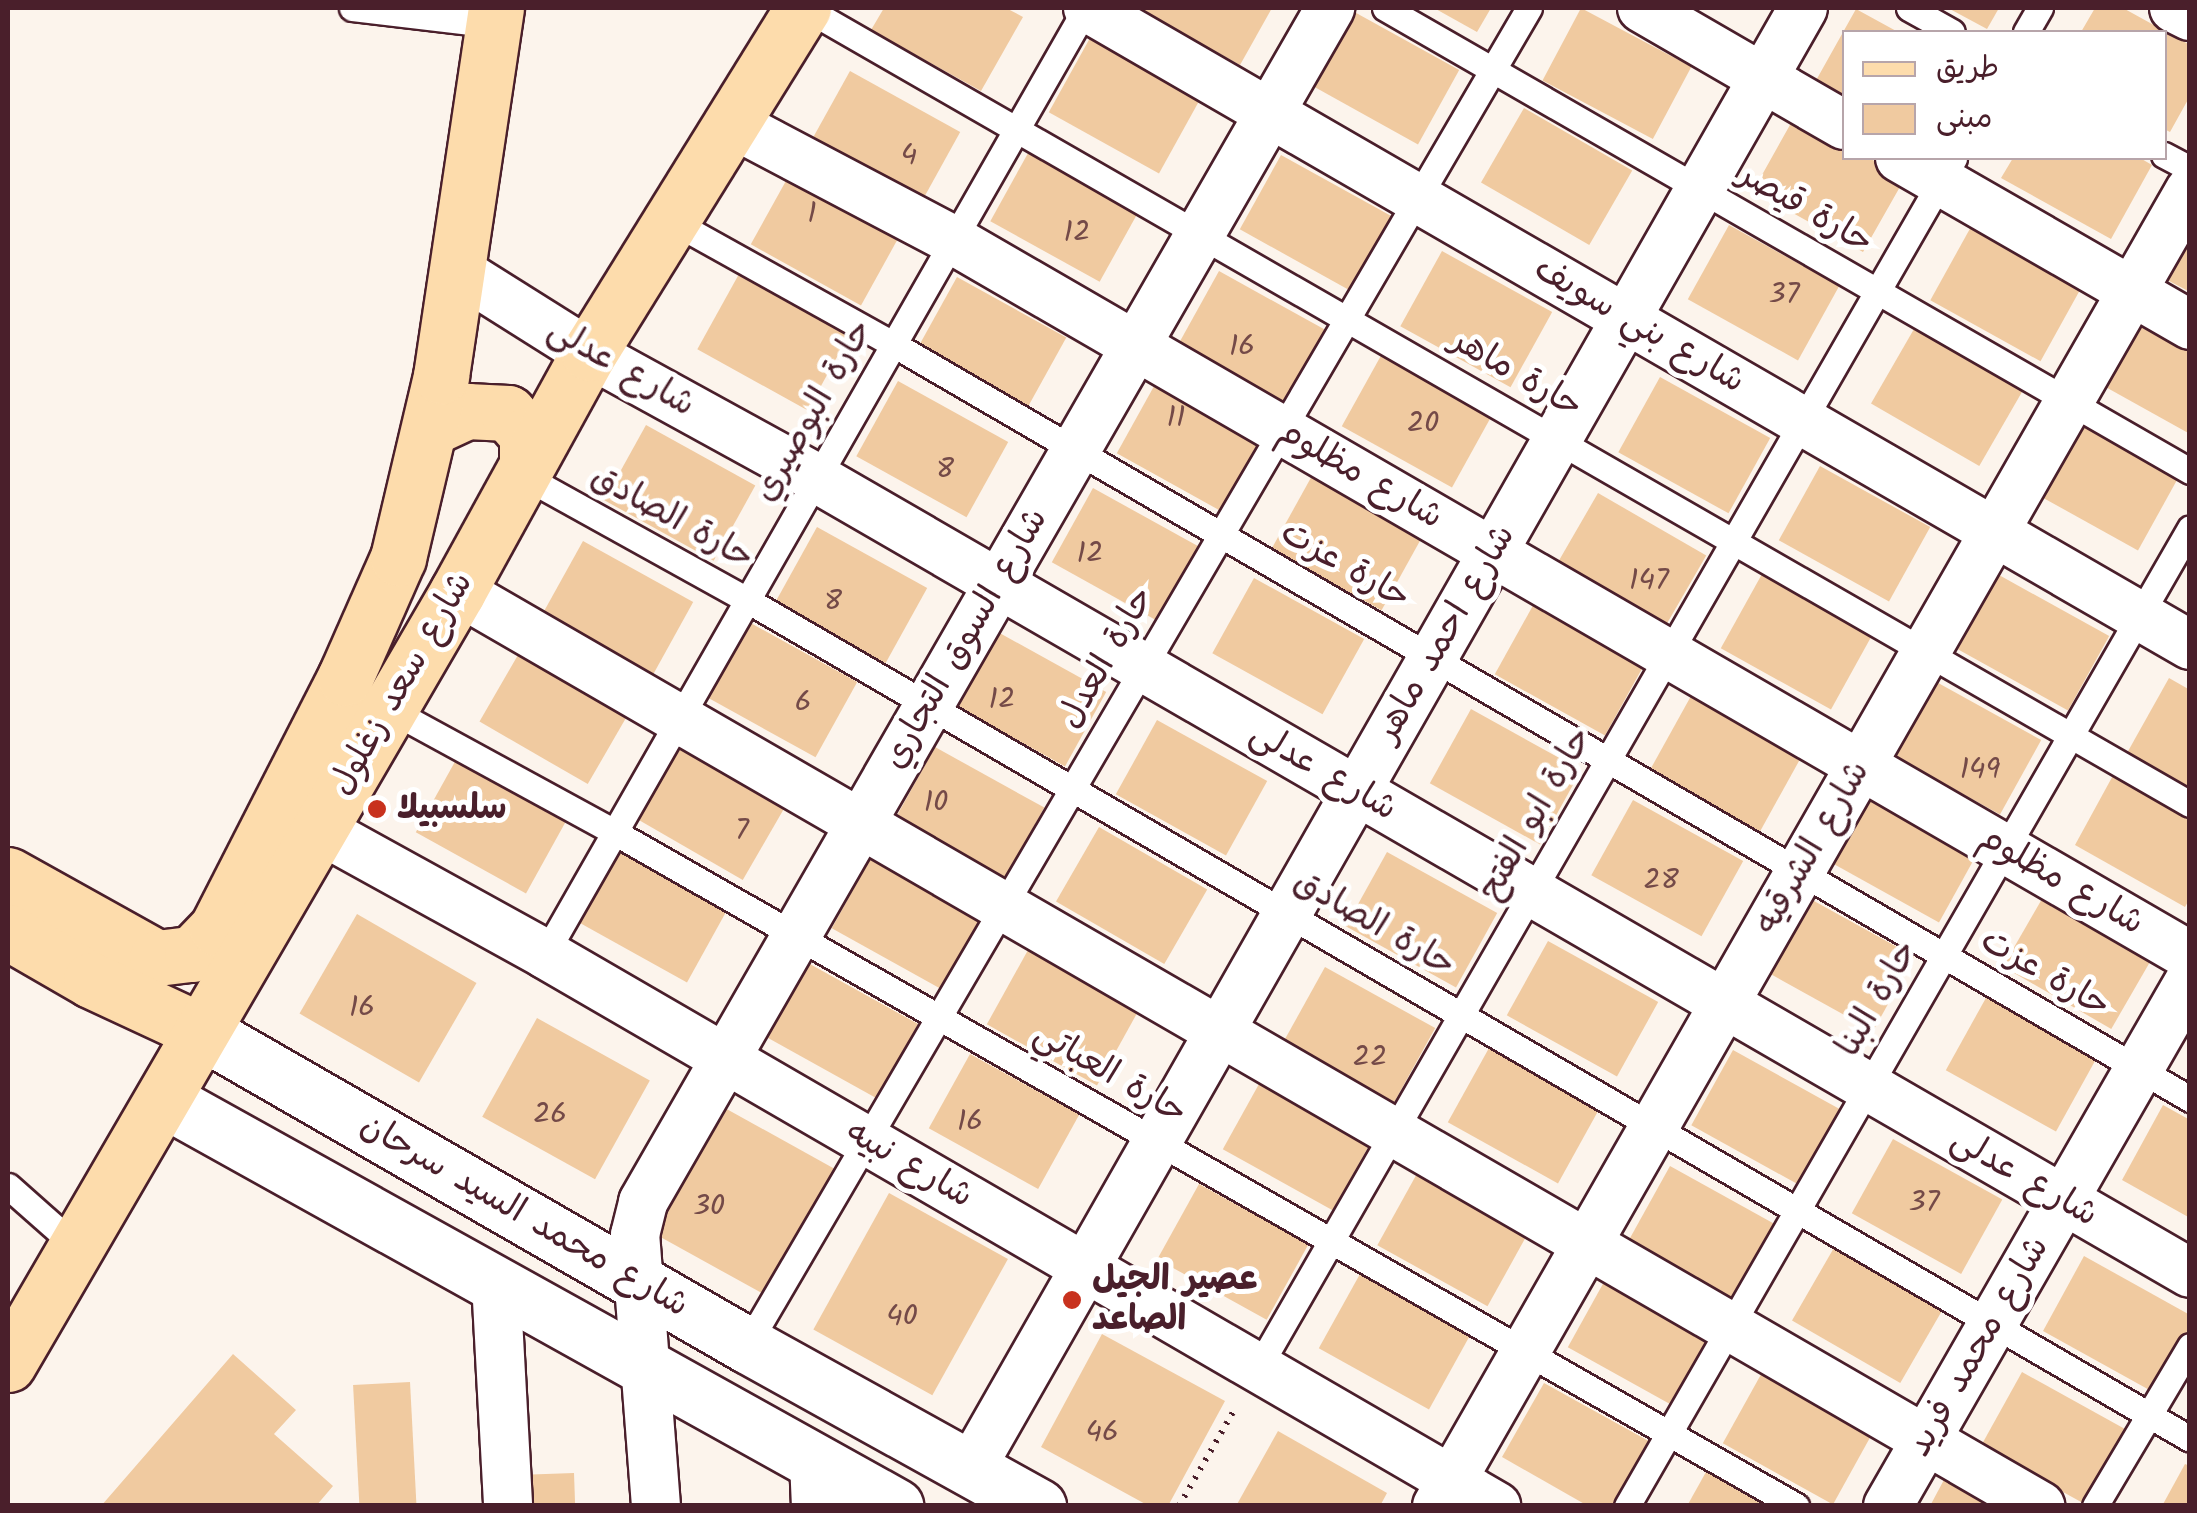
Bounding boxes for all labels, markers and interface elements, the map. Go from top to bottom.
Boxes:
legend [1842,30,2167,160]
text: طريق [1936,45,1999,93]
text: مبنى [1936,95,1992,143]
house number: 4 [901,138,917,174]
street label: حارة قيصر [1730,154,1880,264]
house number: 1 [807,196,817,232]
house number: 12 [1064,215,1090,251]
street label: شارع بني سويف [1526,249,1752,403]
house number: 37 [1769,277,1799,313]
street label: شارع عدلى [540,309,702,427]
street label: حارة البوصيري [745,312,883,510]
street label: حارة ماهر [1442,319,1590,429]
house number: 16 [1229,329,1255,365]
house number: 11 [1167,400,1185,436]
house number: 20 [1407,406,1439,442]
street label: شارع مظلوم [1270,411,1450,539]
house number: 8 [936,452,954,488]
street label: حارة الصادق [583,456,761,580]
street label: شارع السوق التجاري [874,501,1058,777]
street label: حارة عزت [1273,512,1417,620]
street label: شارع احمد ماهر [1367,518,1525,750]
house number: 12 [1077,536,1103,572]
house number: 147 [1629,563,1669,599]
street label: شارع سعد زغلول [321,565,483,803]
street label: حارة العدل [1050,580,1164,736]
house number: 8 [824,584,842,620]
house number: 12 [989,682,1015,718]
house number: 6 [795,685,811,721]
street label: شارع عدلى [1242,713,1404,831]
street label: حارة ابو الفتح [1470,720,1602,908]
house number: 149 [1960,752,2000,788]
street label: شارع الشرقيه [1746,754,1880,942]
house number: 10 [924,785,948,821]
place label: سلسبيلا [397,788,507,830]
marker: سلسبيلا [366,798,388,820]
house number: 7 [735,813,749,849]
street label: شارع مظلوم [1971,817,2151,945]
street label: حارة الصادق [1286,861,1462,987]
house number: 28 [1643,863,1679,899]
street label: حارة عزت [1973,920,2117,1028]
street label: حارة البنا [1828,933,1928,1065]
house number: 16 [349,990,375,1026]
street label: حارة العباتي [1026,1013,1194,1135]
house number: 22 [1353,1040,1387,1076]
house number: 26 [533,1097,567,1133]
house number: 16 [957,1104,983,1140]
street label: شارع محمد السيد سرحان [352,1105,696,1327]
street label: شارع نبيه [838,1112,980,1218]
street label: شارع عدلى [1943,1119,2105,1237]
house number: 37 [1909,1185,1939,1221]
house number: 30 [693,1189,725,1225]
street label: شارع محمد فريد [1899,1229,2059,1465]
place label: عصير الجيل الصاعد [1092,1259,1257,1341]
marker: عصير الجيل الصاعد [1061,1289,1083,1311]
house number: 40 [886,1299,918,1335]
house number: 46 [1085,1415,1119,1451]

